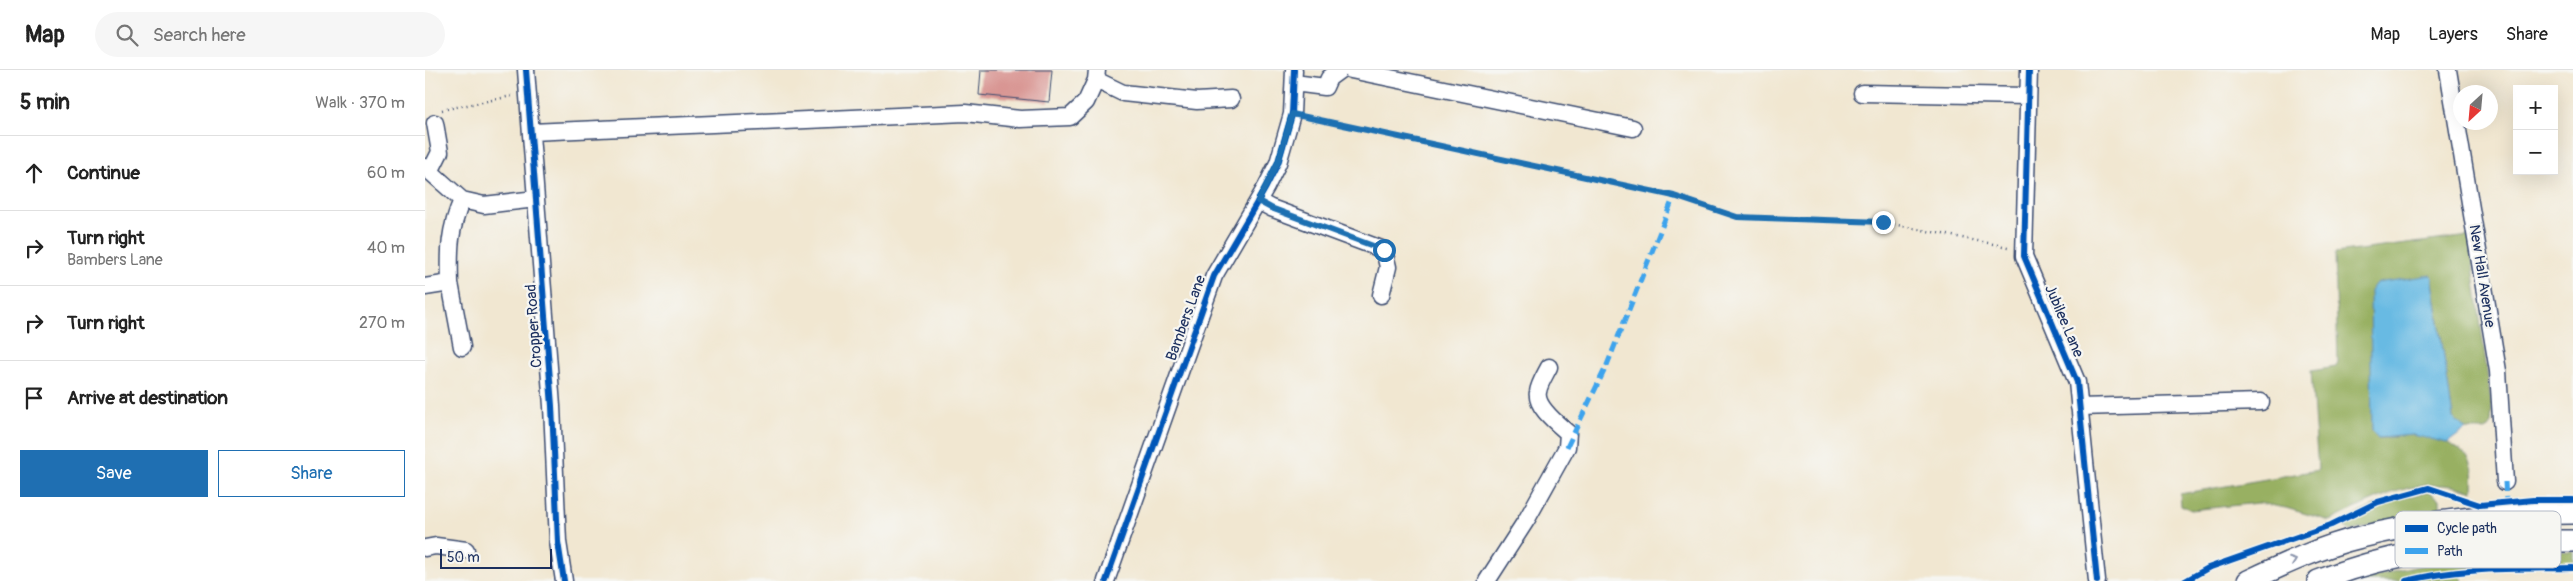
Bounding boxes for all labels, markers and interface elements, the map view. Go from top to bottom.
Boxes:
search box [95,12,445,57]
text: Map [25,20,65,49]
icon: search [113,21,141,49]
text: Search here [153,23,246,47]
text: Map [2371,23,2400,46]
text: Layers [2428,23,2478,46]
text: Share [2506,23,2548,46]
north arrow [2453,85,2498,130]
map controls [2513,85,2558,175]
button: + [2513,85,2558,130]
text: 5 min [20,89,70,116]
text: Walk · 370 m [315,93,405,113]
button: − [2513,130,2558,175]
icon: ahead [20,159,48,187]
text: Continue [67,161,140,185]
text: 60 m [367,163,405,183]
route end [1872,211,1895,234]
street label: New Hall Avenue [2464,223,2500,329]
text: Turn right [67,226,145,250]
icon: right [20,234,48,262]
text: 40 m [367,238,405,258]
route start [1373,239,1396,262]
text: Bambers Lane [67,250,163,270]
street label: Bambers Lane [1162,272,1210,363]
street label: Jubilee Lane [2040,282,2088,361]
street label: Cropper Road [522,284,546,368]
icon: right [20,309,48,337]
text: Turn right [67,311,145,335]
text: 270 m [359,313,405,333]
icon: arrive [20,384,48,412]
text: Arrive at destination [67,386,228,410]
button: Save [20,450,208,497]
button: Share [218,450,405,497]
legend [2395,511,2561,568]
text: Cycle path [2437,520,2497,537]
text: Path [2437,543,2462,560]
scale bar [440,546,553,569]
text: 50 m [447,549,480,566]
one-way arrow [2288,557,2296,567]

